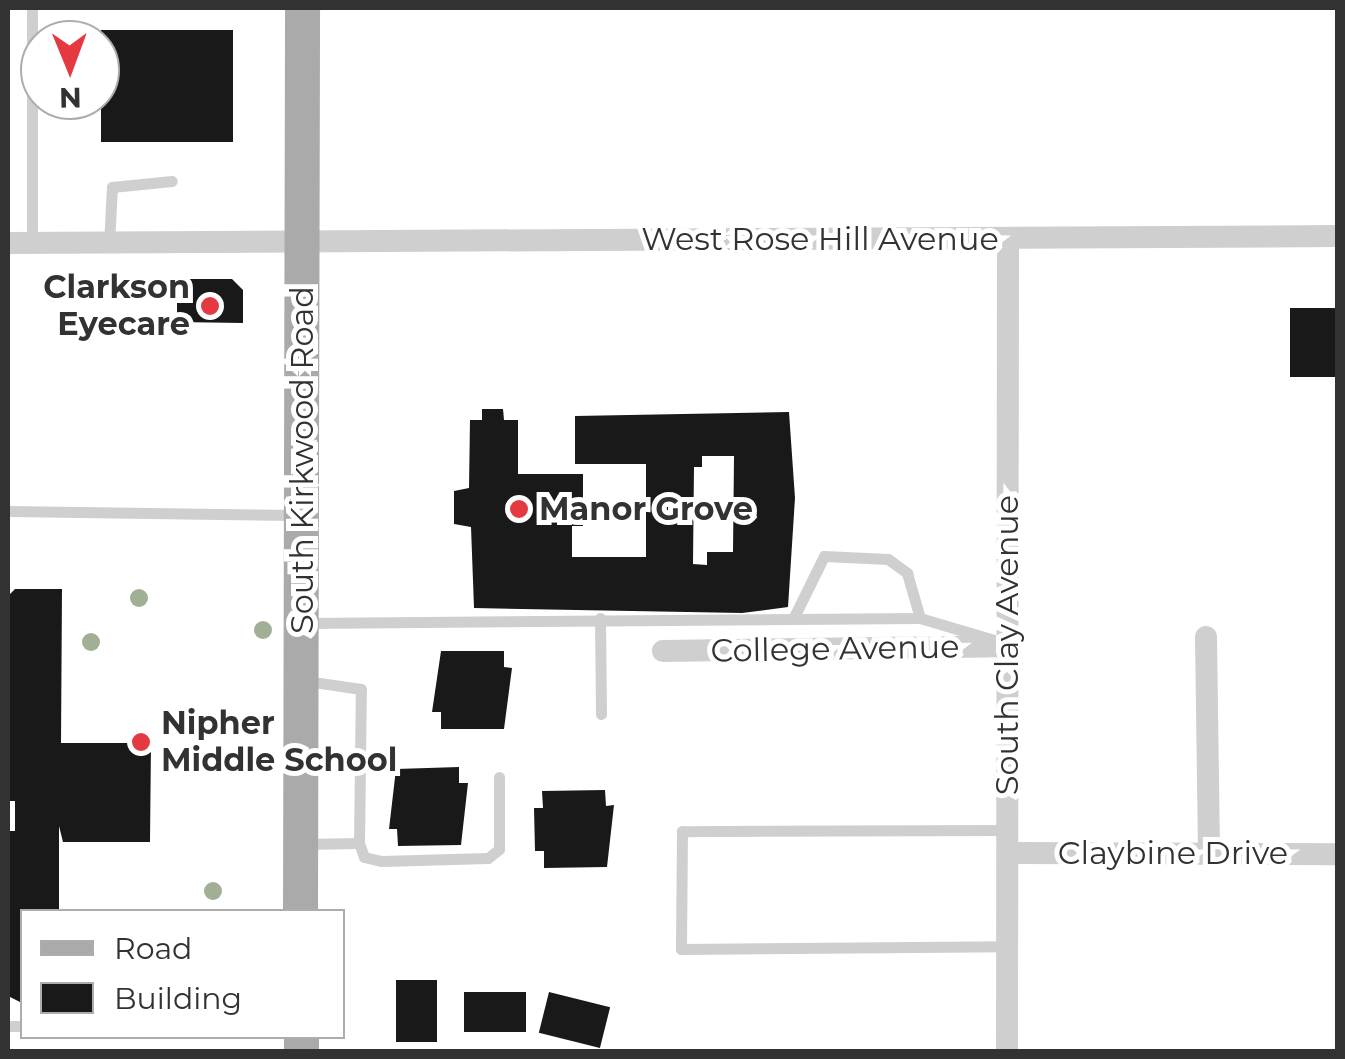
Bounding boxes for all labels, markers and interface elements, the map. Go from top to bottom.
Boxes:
north arrow [20,20,120,120]
text: N [59,81,82,115]
street label: West Rose Hill Avenue [641,220,999,258]
place label: Clarkson Eyecare [43,269,190,344]
street label: South Kirkwood Road [283,286,321,634]
marker: Clarkson Eyecare [199,295,221,317]
place label: Manor Grove [539,490,753,528]
street label: South Clay Avenue [988,495,1026,795]
marker: Manor Grove [508,498,530,520]
street label: College Avenue [710,628,960,670]
place label: Nipher Middle School [161,705,397,780]
marker: Nipher Middle School [130,731,152,753]
street label: Claybine Drive [1058,834,1288,872]
legend [20,909,345,1039]
text: Road [114,930,192,967]
text: Building [114,980,242,1017]

